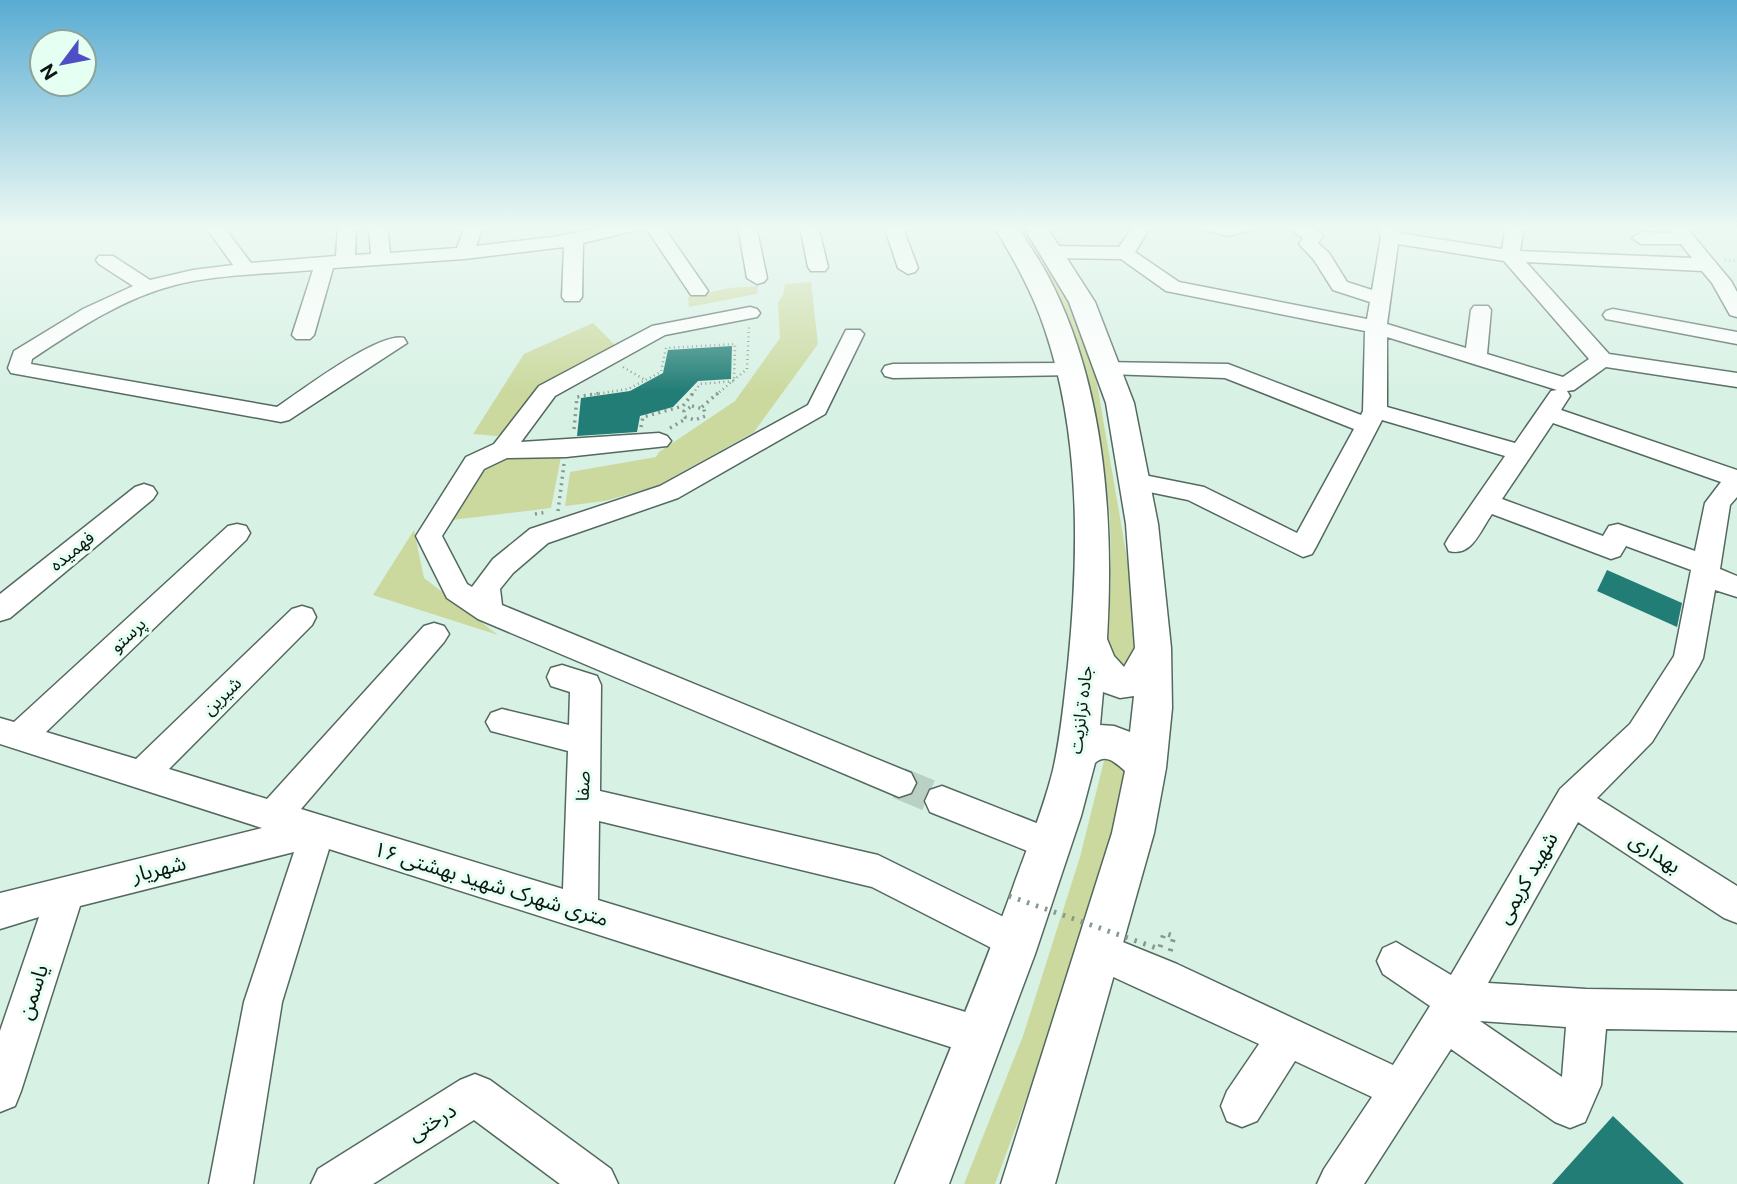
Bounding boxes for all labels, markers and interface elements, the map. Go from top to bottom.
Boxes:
north arrow [28,28,98,98]
text: N [35,60,62,84]
street label: فهمیده [45,526,98,575]
street label: پرستو [105,613,151,657]
street label: جاده ترانزیت [1065,665,1097,755]
street label: شیرین [198,672,246,720]
street label: صفا [571,770,594,802]
street label: بهداری [1625,827,1686,878]
street label: شهید کریمی [1490,828,1563,928]
street label: ۱۶ متری شهرک شهيد بهشتی [371,836,612,931]
street label: شهریار [128,850,189,888]
street label: یاسمن [12,961,53,1022]
street label: درختی [403,1097,461,1146]

